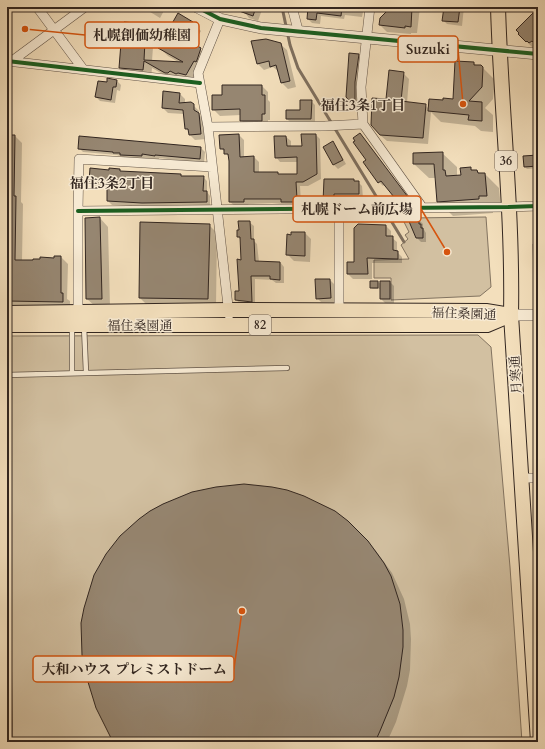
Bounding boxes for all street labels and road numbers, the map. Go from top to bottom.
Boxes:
road number: 36 [495,151,517,171]
street label: 福住桑園通 [431,304,497,324]
road number: 82 [249,315,271,335]
street label: 福住桑園通 [107,317,173,335]
street label: 月寒通 [506,355,526,395]

